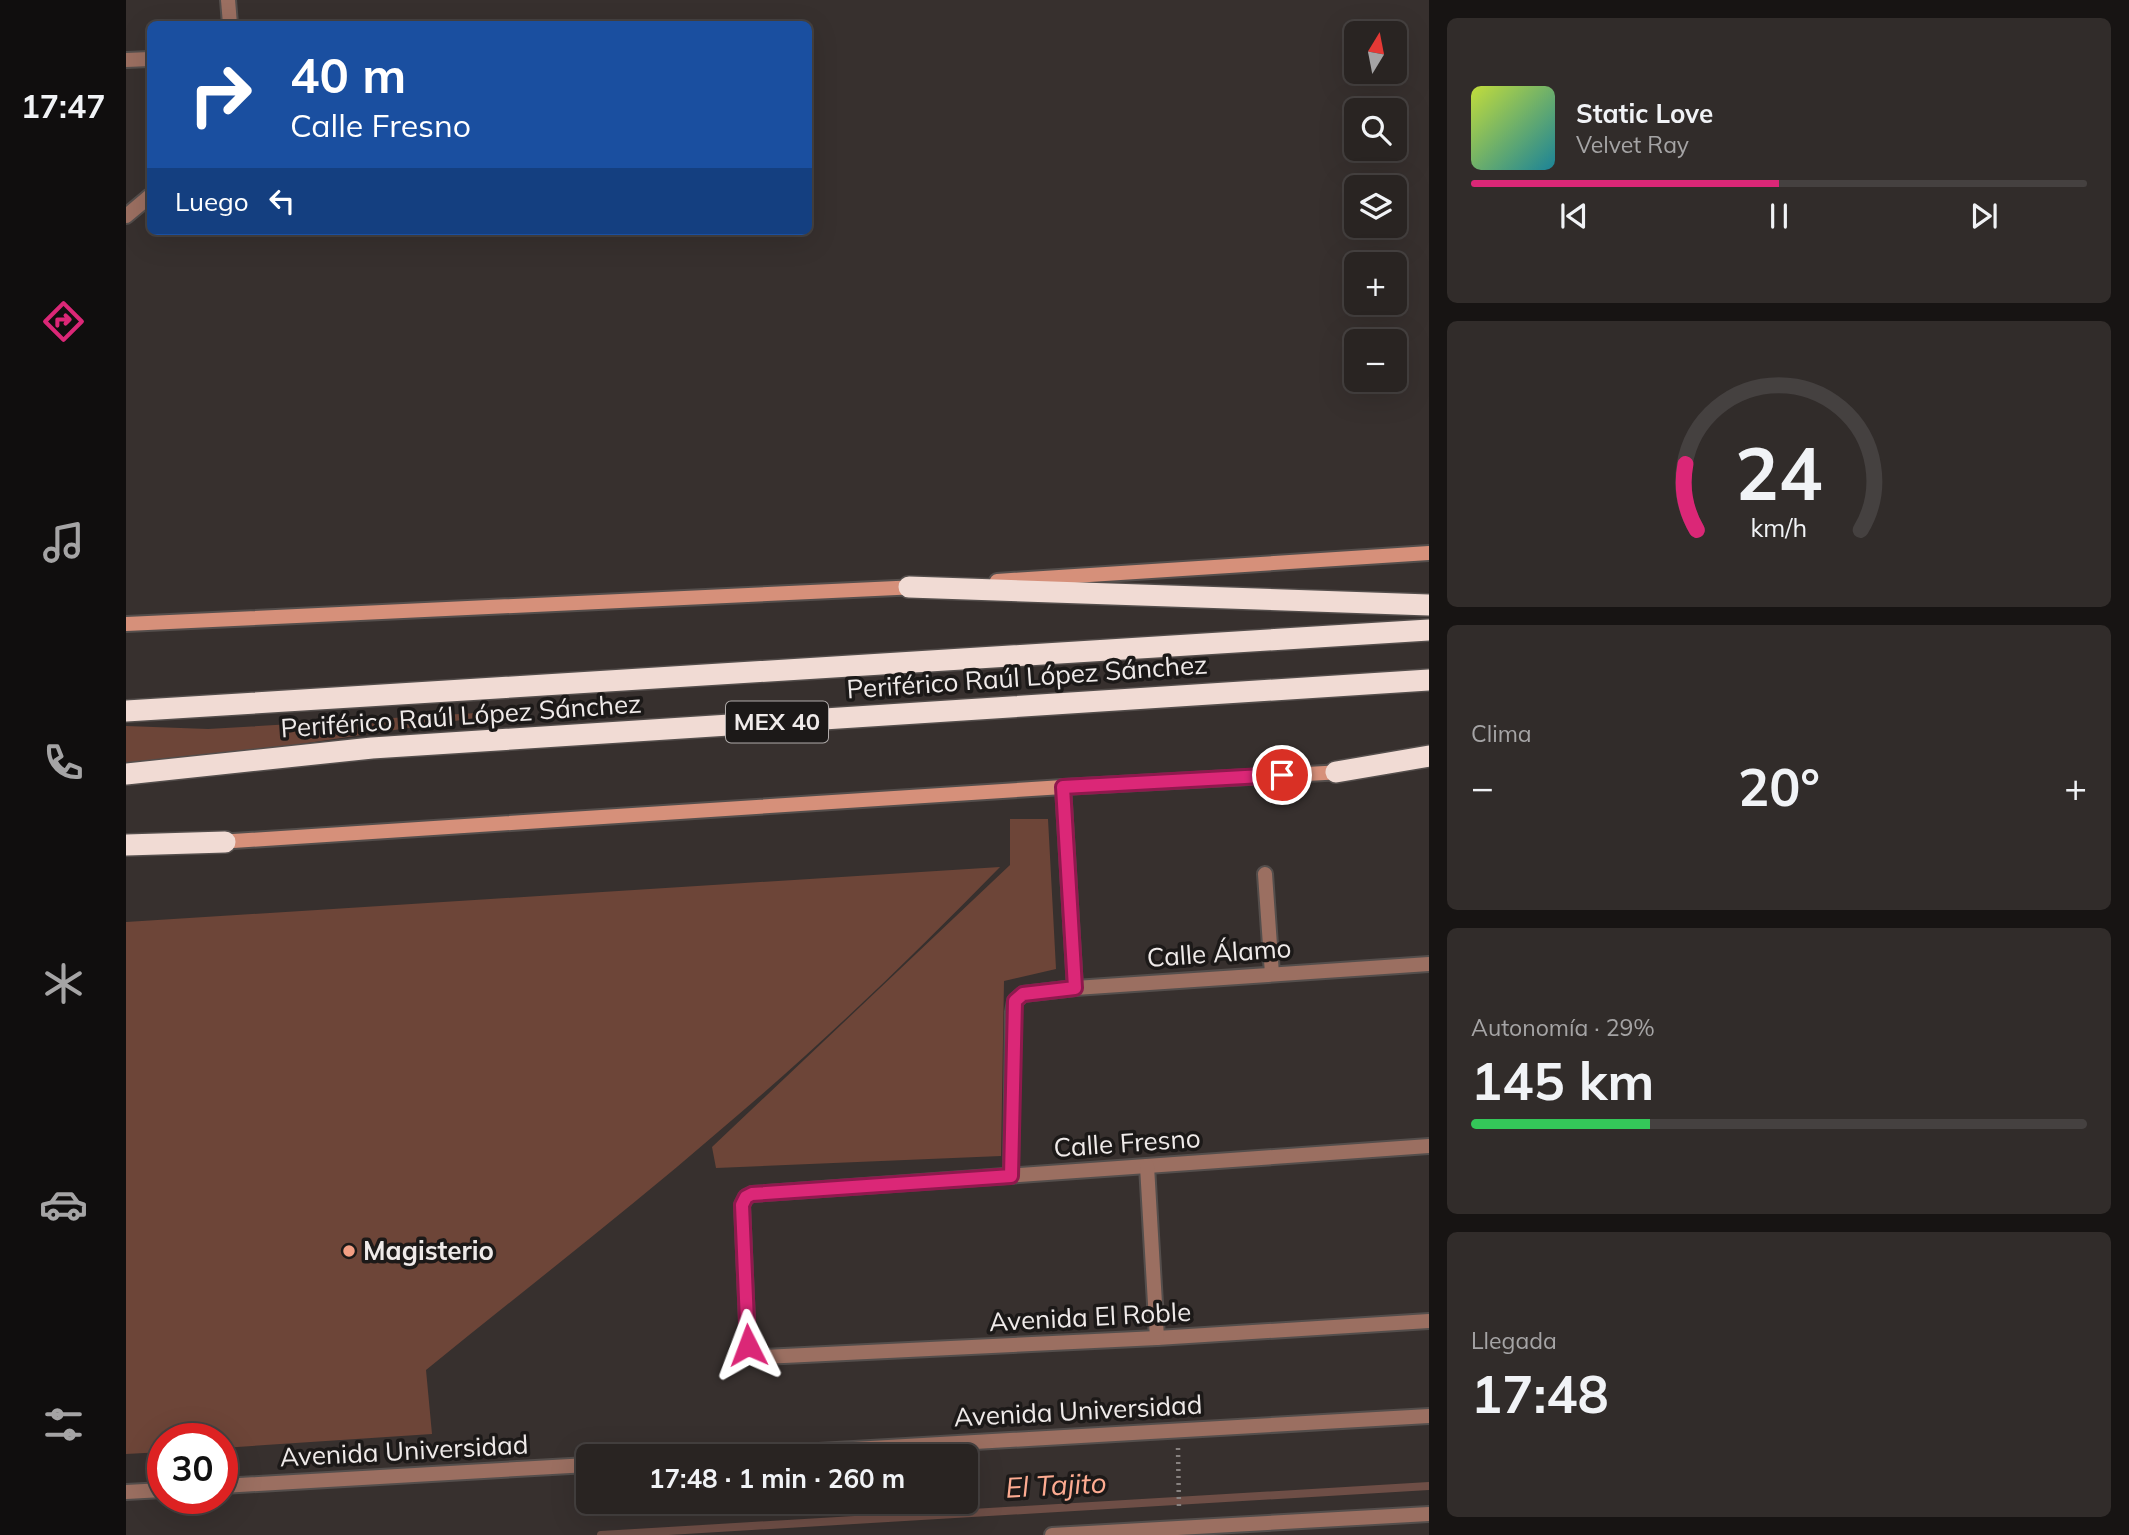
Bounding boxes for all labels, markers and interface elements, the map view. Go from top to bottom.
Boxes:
north arrow [1344,21,1407,84]
map controls [1344,21,1407,392]
text: 40 m [290,44,406,105]
icon: right [175,49,266,140]
text: 17:47 [21,86,105,126]
text: Static Love [1576,97,1713,130]
button: search [1344,98,1407,161]
text: Calle Fresno [290,105,471,145]
text: Velvet Ray [1576,130,1689,159]
button: layers [1344,175,1407,238]
icon: left [263,182,301,220]
text: Luego [175,185,249,218]
icon: previous [1555,197,1593,235]
icon: pause [1760,197,1798,235]
icon: next [1965,197,2003,235]
button: + [1344,252,1407,315]
icon: directions [39,297,88,346]
button: − [1344,329,1407,392]
text: 24 [1735,428,1823,519]
text: km/h [1751,512,1807,543]
icon: music [39,518,88,567]
street label: Periférico Raúl López Sánchez [845,647,1209,706]
street label: Periférico Raúl López Sánchez [279,686,643,745]
road number: MEX 40 [726,702,828,742]
text: Clima [1471,719,1532,748]
icon: phone [39,738,88,787]
pin [1252,745,1312,805]
text: 20° [1738,754,1820,819]
icon: arrive [1263,756,1301,794]
text: − [1471,763,1494,811]
text: + [2064,763,2087,811]
street label: Calle Álamo [1146,931,1292,974]
icon: climate [39,959,88,1008]
text: Autonomía · 29% [1471,1013,1655,1042]
text: 145 km [1471,1048,1654,1113]
street label: Calle Fresno [1052,1121,1201,1164]
icon: car [39,1180,88,1229]
place label: Magisterio [363,1234,494,1267]
marker: Magisterio [341,1243,357,1259]
street label: Avenida El Roble [988,1295,1192,1338]
position arrow [711,1308,785,1382]
text: Llegada [1471,1326,1557,1355]
text: 17:48 [1471,1361,1609,1426]
street label: Avenida Universidad [953,1388,1203,1433]
icon: filters [39,1400,88,1449]
speed limit sign: 30 [147,1423,238,1514]
street label: Avenida Universidad [279,1428,529,1473]
text: 17:48 · 1 min · 260 m [649,1462,905,1495]
water label: El Tajito [1005,1464,1107,1505]

